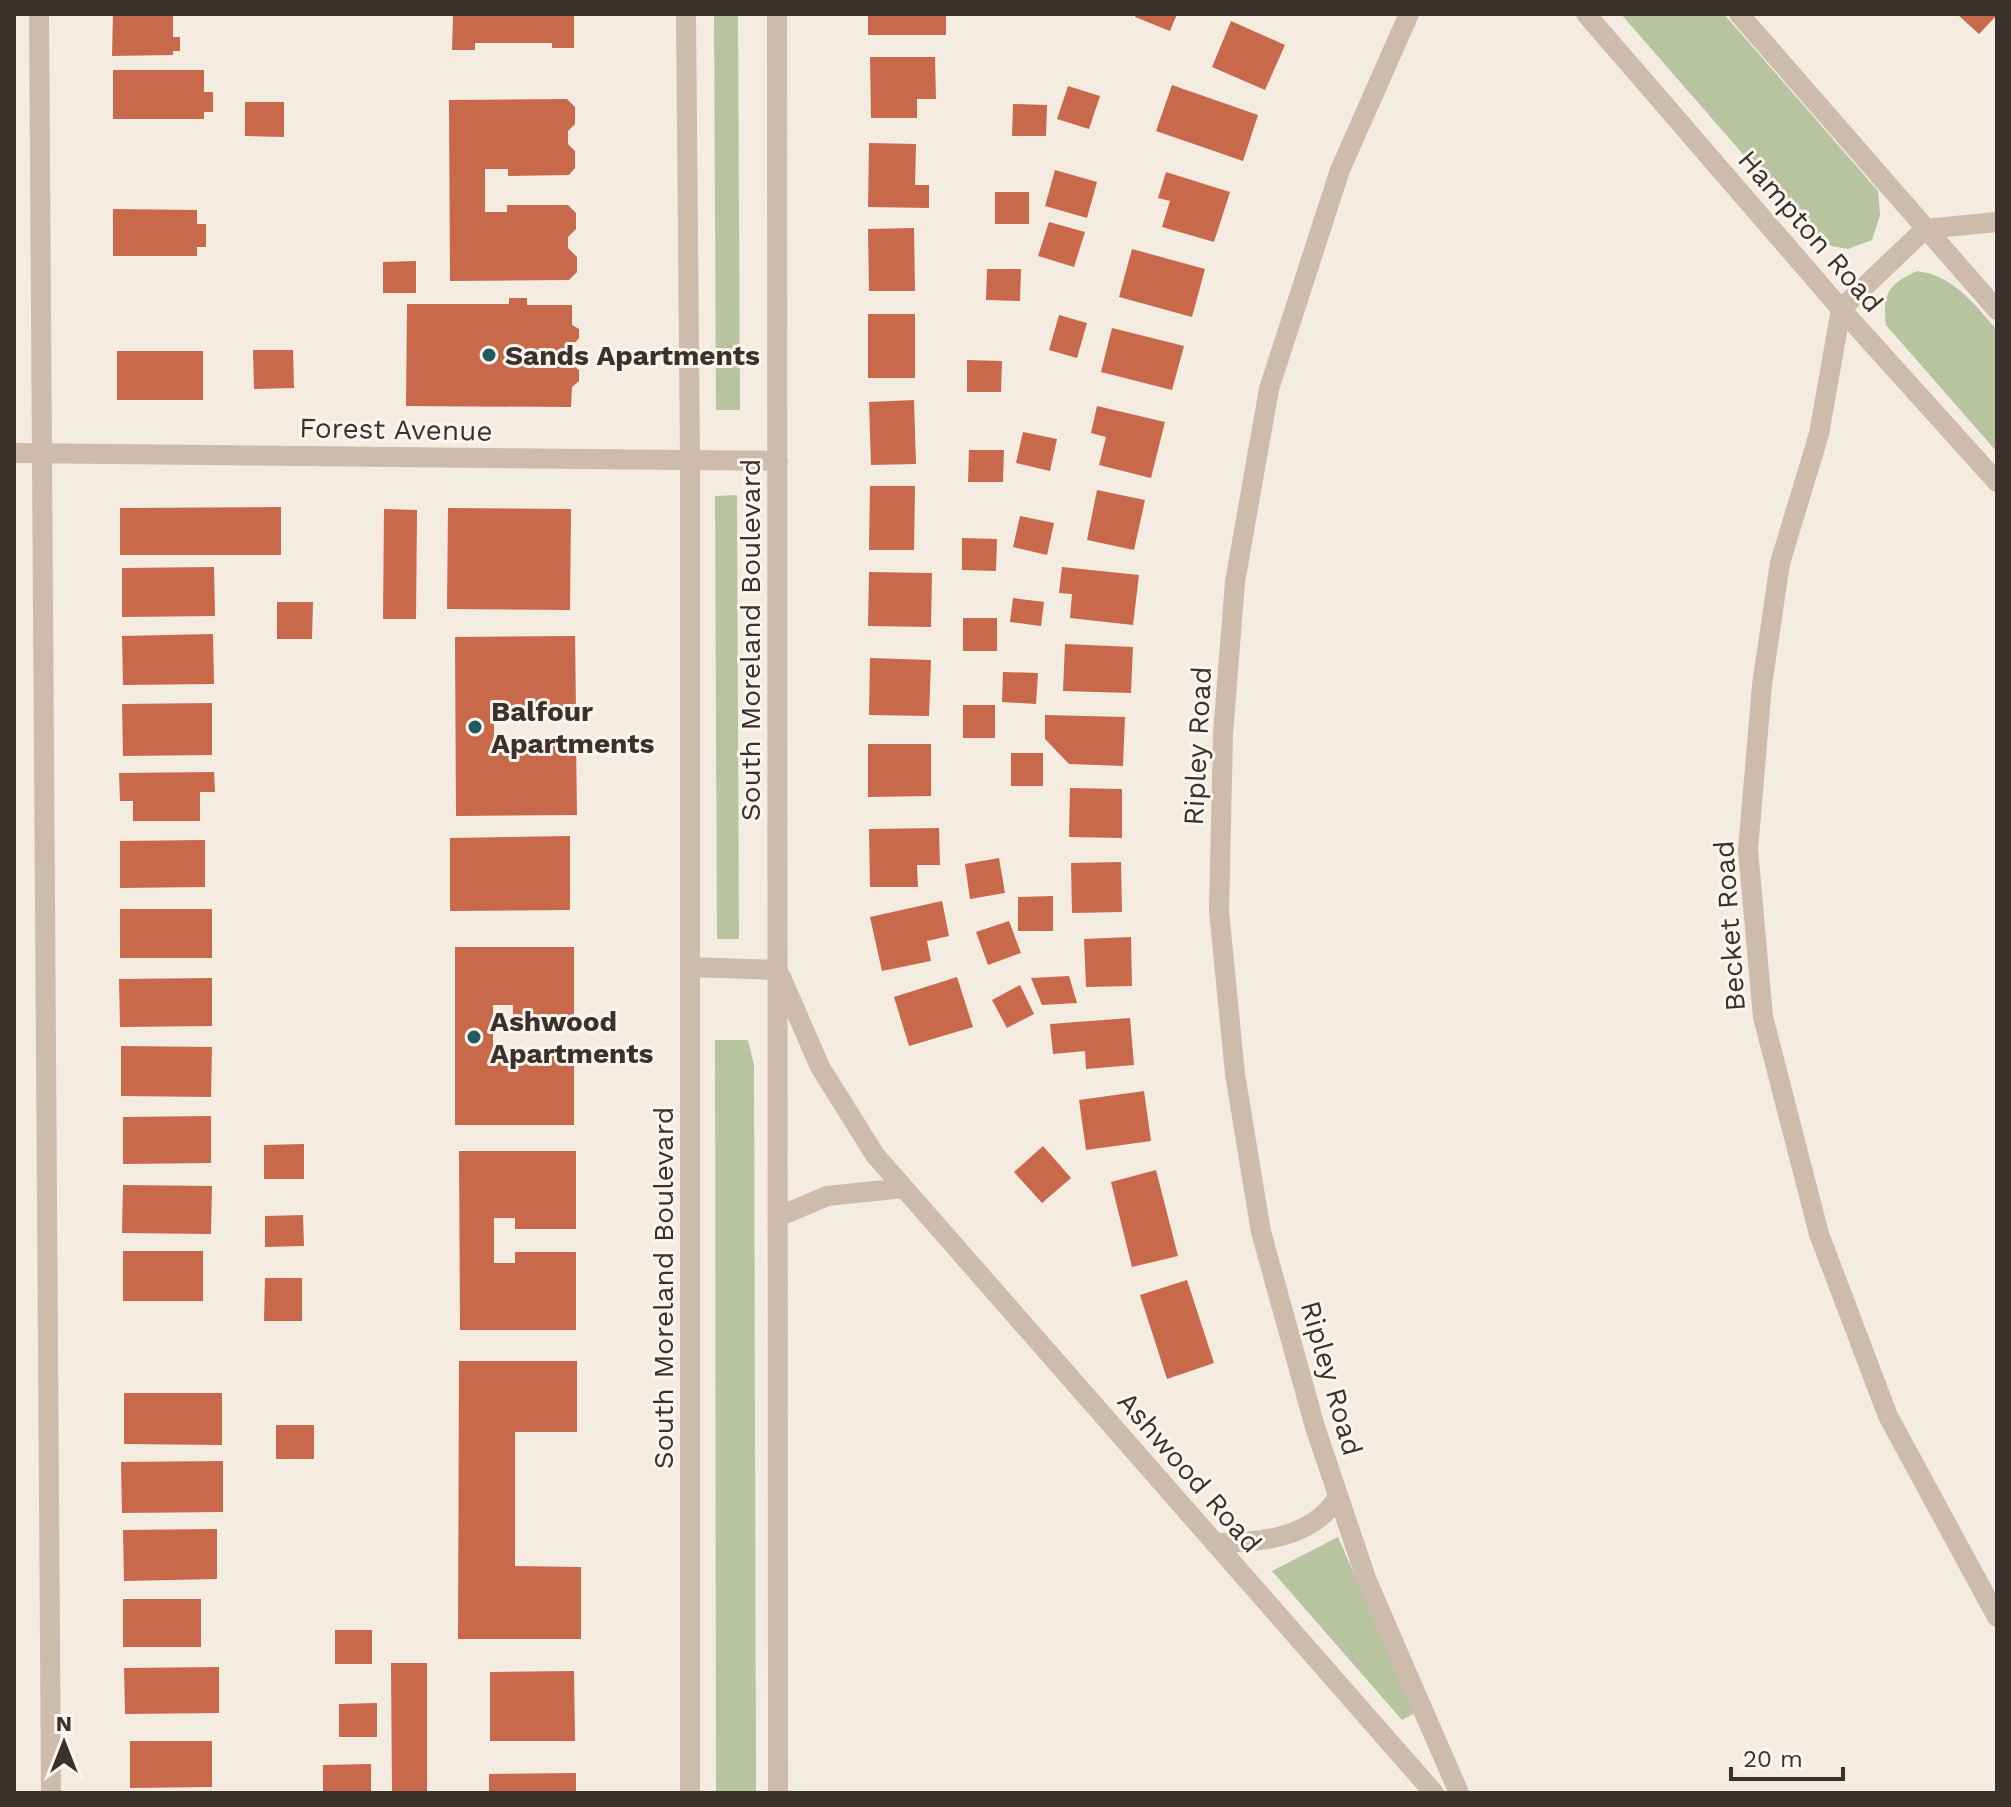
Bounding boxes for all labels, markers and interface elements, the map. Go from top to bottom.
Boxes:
street label: Hampton Road [1731,144,1890,319]
place label: Sands Apartments [505,339,760,372]
marker: Sands Apartments [480,346,498,364]
street label: Forest Avenue [299,411,493,448]
street label: South Moreland Boulevard [734,459,767,821]
street label: Ripley Road [1177,666,1218,826]
place label: Balfour Apartments [491,695,655,760]
marker: Balfour Apartments [466,718,484,736]
street label: Becket Road [1707,840,1752,1012]
place label: Ashwood Apartments [490,1005,654,1070]
marker: Ashwood Apartments [465,1028,483,1046]
street label: South Moreland Boulevard [647,1107,680,1469]
street label: Ripley Road [1294,1297,1369,1459]
street label: Ashwood Road [1111,1385,1268,1559]
north arrow [24,1703,104,1783]
text: N [56,1711,72,1736]
scale bar [1731,1731,1843,1781]
text: 20 m [1743,1745,1803,1773]

